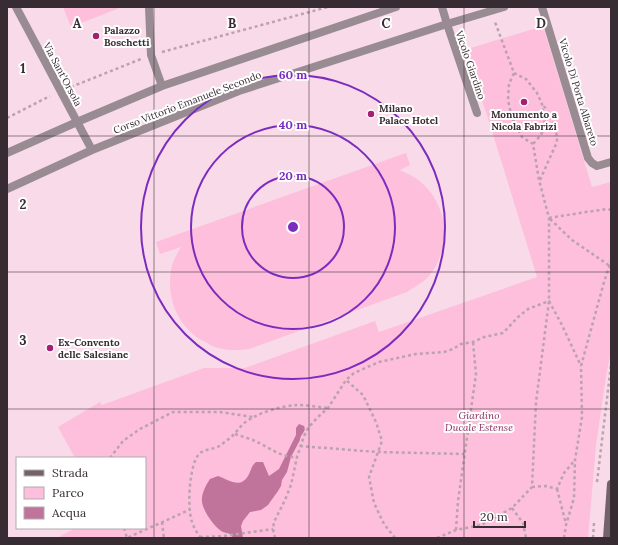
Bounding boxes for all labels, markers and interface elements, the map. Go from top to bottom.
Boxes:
text: A [73,15,82,32]
text: B [228,15,237,32]
text: C [382,15,391,32]
text: D [536,15,546,32]
place label: Palazzo Boschetti [104,24,150,49]
street label: Vicolo Giardino [452,28,488,101]
marker: Palazzo Boschetti [91,31,101,41]
street label: Vicolo Di Porta Albareto [556,36,601,148]
street label: Via Sant'Orsola [40,39,85,108]
text: 1 [20,60,26,77]
text: 60 m [279,67,307,82]
street label: Corso Vittorio Emanuele Secondo [111,68,263,137]
marker: Monumento a Nicola Fabrizi [519,97,529,107]
place label: Milano Palace Hotel [379,102,438,127]
place label: Monumento a Nicola Fabrizi [491,108,558,133]
marker: Milano Palace Hotel [366,109,376,119]
text: 40 m [279,117,307,132]
text: 20 m [279,168,307,183]
text: 2 [20,196,27,213]
centre of rings [286,220,300,234]
text: 3 [19,332,27,349]
place label: Ex-Convento delle Salesiane [58,336,129,361]
marker: Ex-Convento delle Salesiane [45,343,55,353]
park label: Giardino Ducale Estense [445,409,513,434]
legend [16,457,146,529]
text: Strada [52,465,88,480]
text: Parco [52,485,84,500]
scale bar [474,503,525,529]
text: Acqua [51,505,86,520]
text: 20 m [480,509,508,524]

